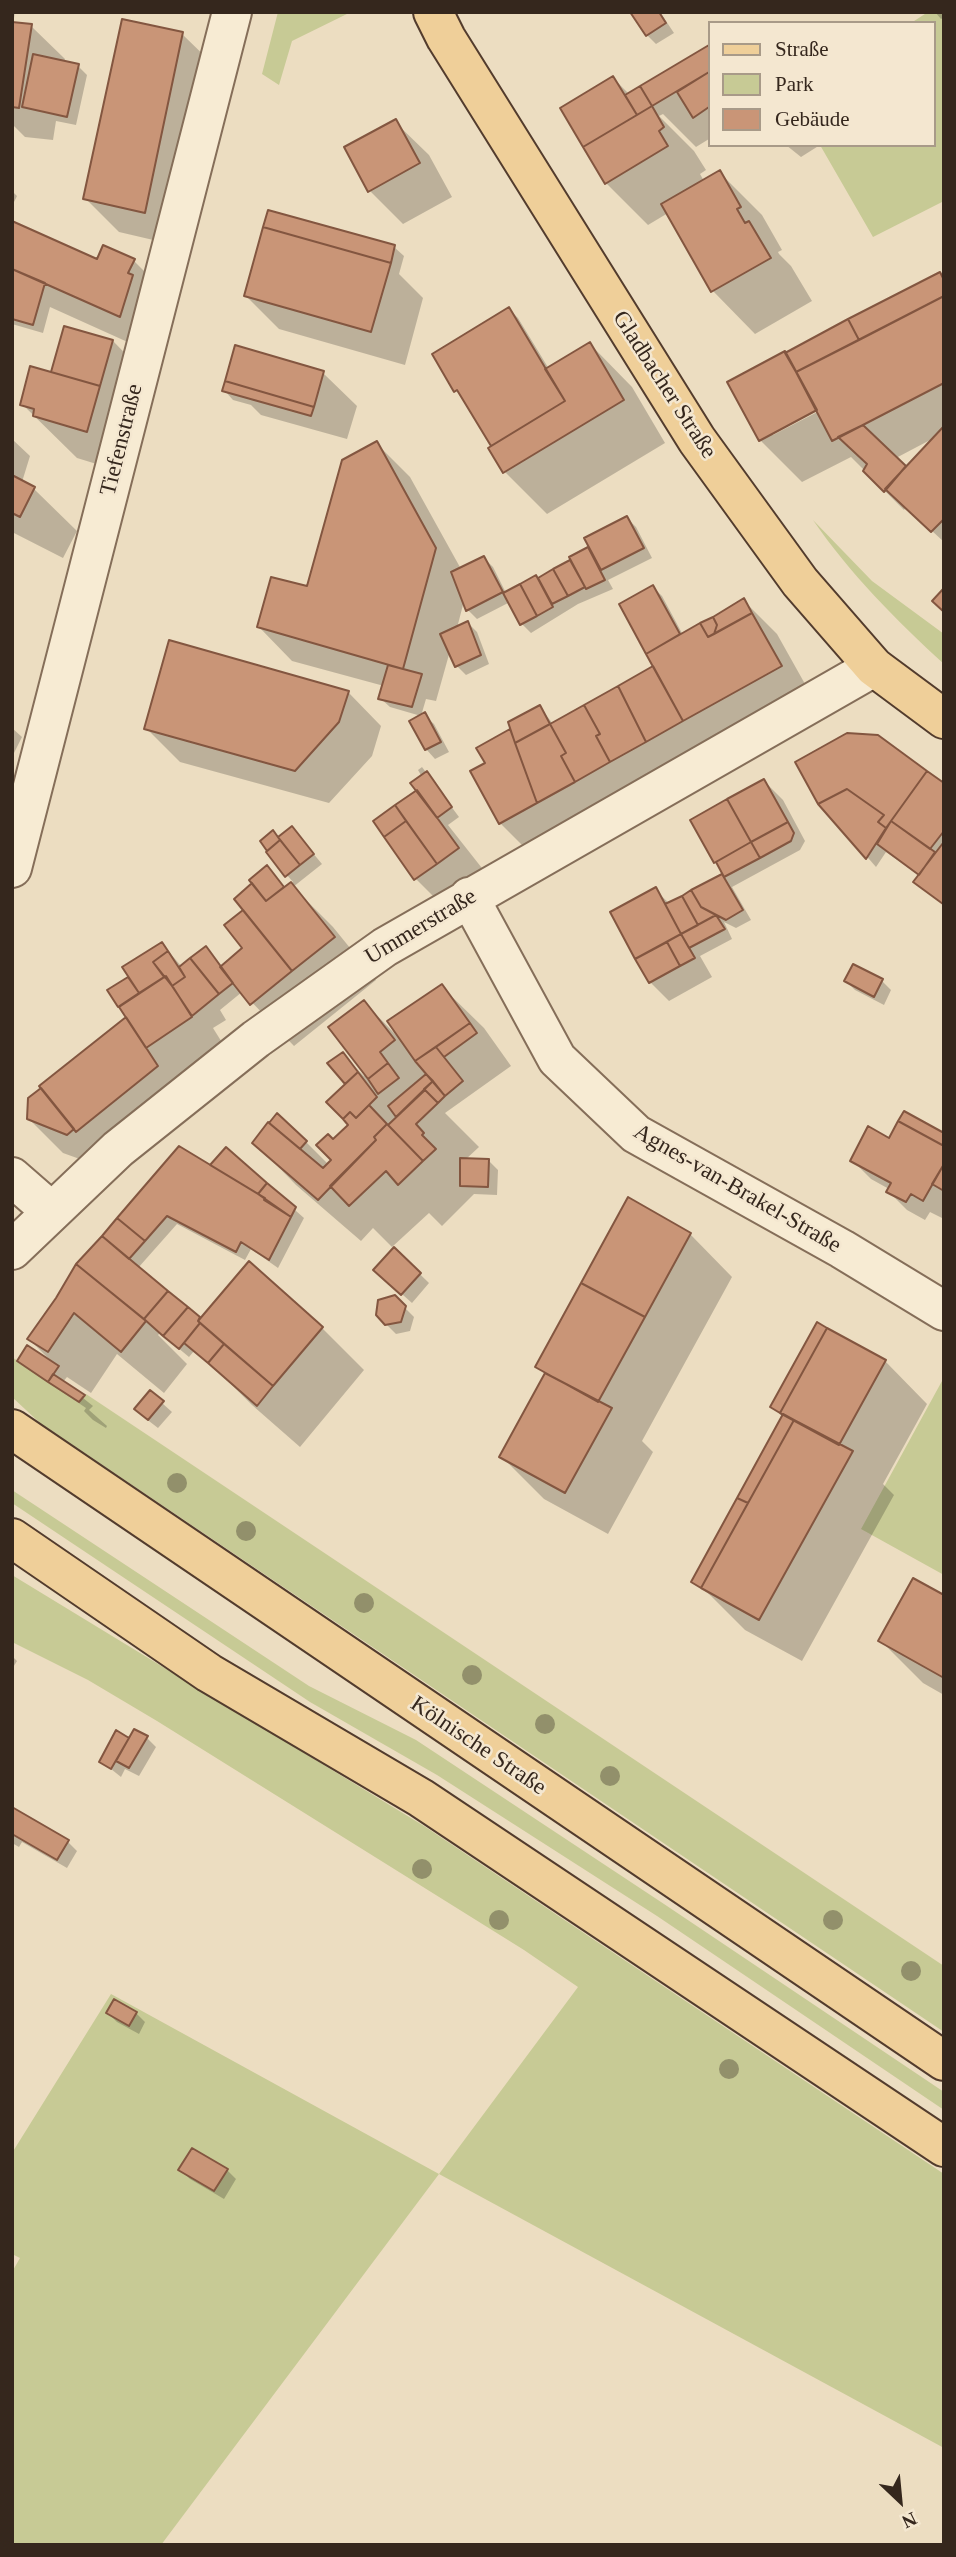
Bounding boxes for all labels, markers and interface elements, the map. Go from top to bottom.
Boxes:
legend [708,21,935,147]
text: Straße [775,37,829,61]
text: Park [775,72,814,96]
text: Gebäude [775,107,850,131]
street label: Gladbacher Straße [606,306,722,464]
street label: Tiefenstraße [95,381,149,499]
street label: Ummerstraße [360,883,482,971]
street label: Agnes-van-Brakel-Straße [628,1118,846,1260]
street label: Kölnische Straße [405,1690,551,1802]
north arrow [865,2466,935,2536]
text: N [899,2508,920,2533]

